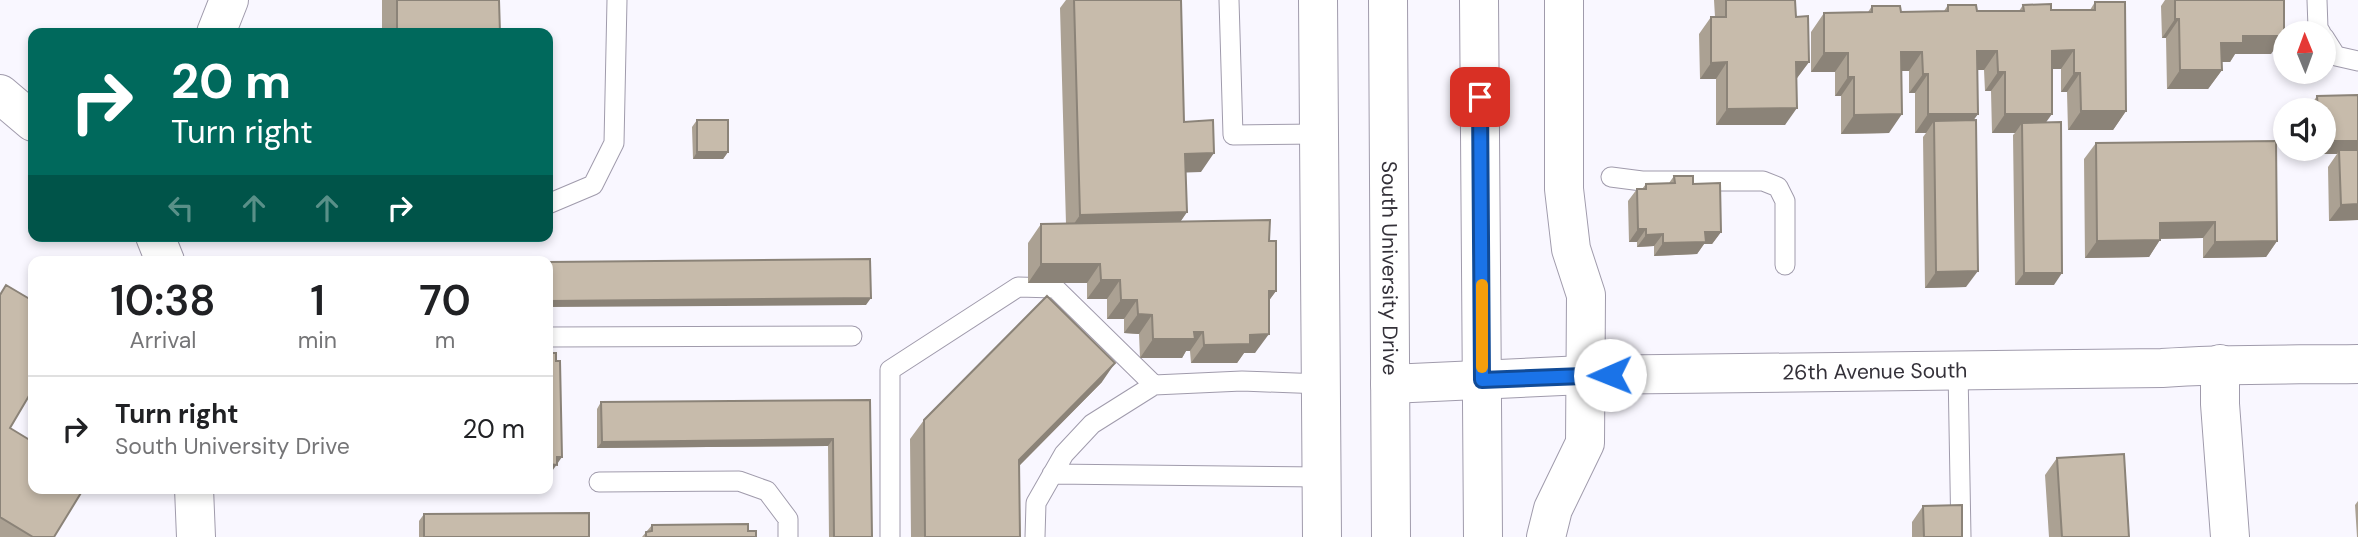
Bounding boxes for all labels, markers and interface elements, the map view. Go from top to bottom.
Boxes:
north arrow [2273,21,2336,84]
map controls [2273,21,2336,161]
text: 20 m [171,49,291,113]
icon: right [56,56,147,147]
pin [1450,67,1510,127]
icon: arrive [1461,78,1499,116]
button: sound [2273,98,2336,161]
text: Turn right [171,111,313,153]
street label: South University Drive [1375,161,1404,375]
icon: left [162,189,200,227]
icon: ahead [235,189,273,227]
icon: ahead [308,189,346,227]
icon: right [381,189,419,227]
text: 10:38 [110,273,216,328]
text: 1 [310,273,325,328]
text: 70 [419,273,471,328]
text: Arrival [129,325,196,355]
text: min [298,325,337,355]
text: m [435,325,455,355]
position arrow [1573,338,1647,412]
street label: 26th Avenue South [1782,356,1968,387]
text: Turn right [115,397,239,431]
icon: right [56,410,94,448]
text: 20 m [462,412,525,446]
text: South University Drive [115,431,350,461]

